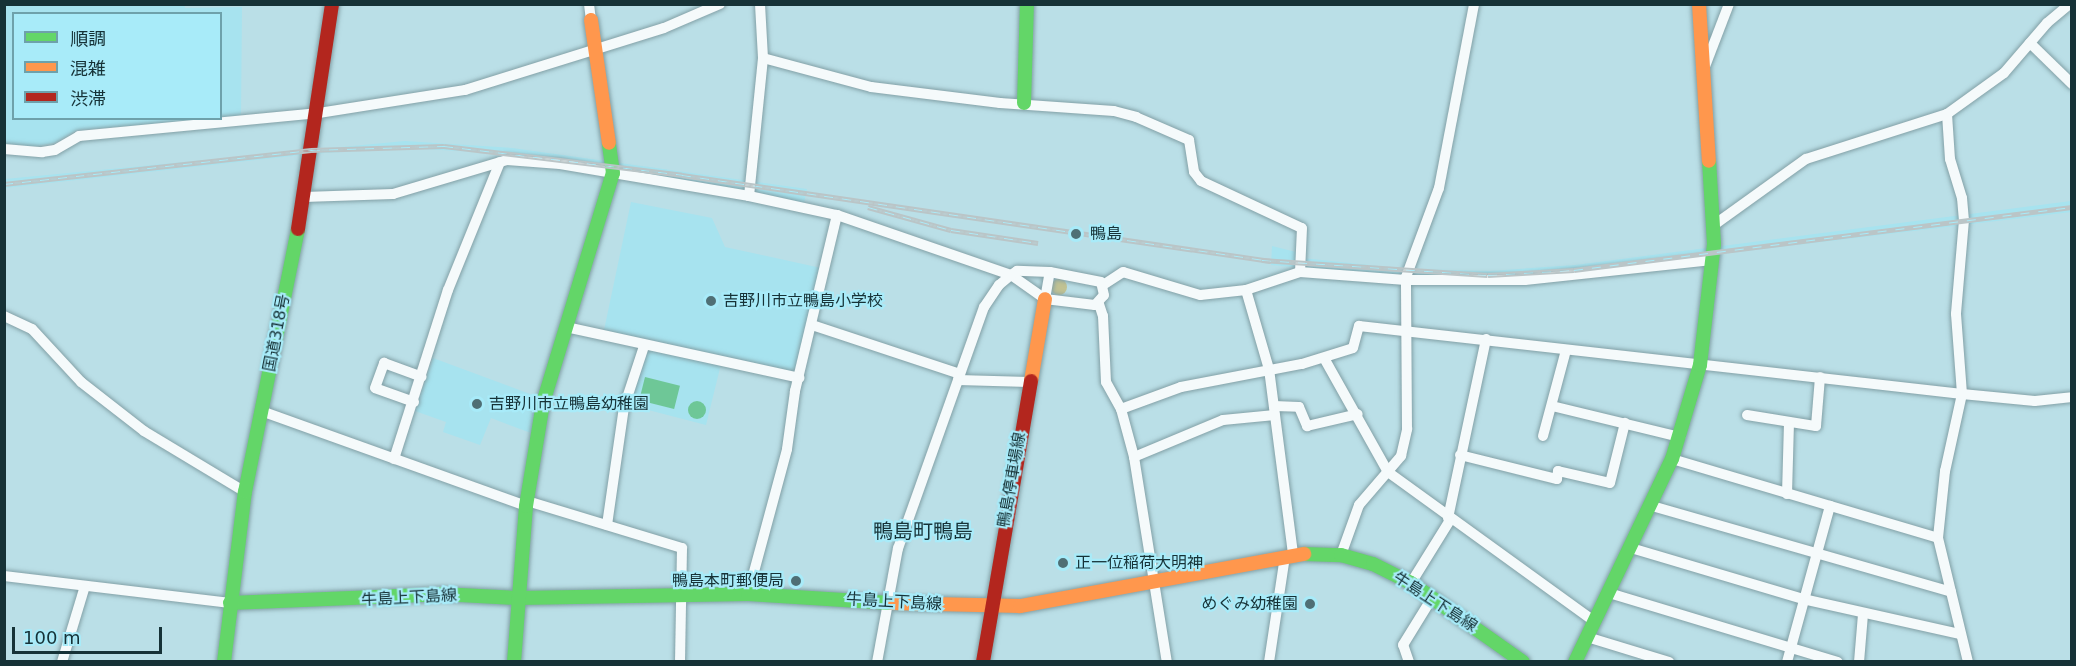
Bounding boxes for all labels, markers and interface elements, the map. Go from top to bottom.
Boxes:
legend [12,12,222,120]
text: 順調 [70,28,106,49]
text: 混雑 [70,58,106,79]
text: 渋滞 [70,88,106,109]
place label: 鴨島 [1090,224,1122,244]
marker: 鴨島 [1067,225,1085,243]
place label: 吉野川市立鴨島小学校 [723,291,883,311]
street label: 国道318号 [260,293,294,373]
marker: 吉野川市立鴨島小学校 [704,294,718,308]
place label: 吉野川市立鴨島幼稚園 [489,394,649,414]
marker: 吉野川市立鴨島幼稚園 [470,397,484,411]
street label: 鴨島停車場線 [994,431,1030,529]
district label: 鴨島町鴨島 [873,519,973,543]
place label: 正一位稲荷大明神 [1075,553,1203,573]
marker: 正一位稲荷大明神 [1056,556,1070,570]
street label: 牛島上下島線 [1390,568,1480,636]
place label: 鴨島本町郵便局 [672,571,784,591]
marker: 鴨島本町郵便局 [789,574,803,588]
street label: 牛島上下島線 [361,586,457,610]
street label: 牛島上下島線 [846,590,942,614]
place label: めぐみ幼稚園 [1202,594,1298,614]
marker: めぐみ幼稚園 [1303,597,1317,611]
scale bar [15,615,165,653]
text: 100 m [23,627,81,648]

